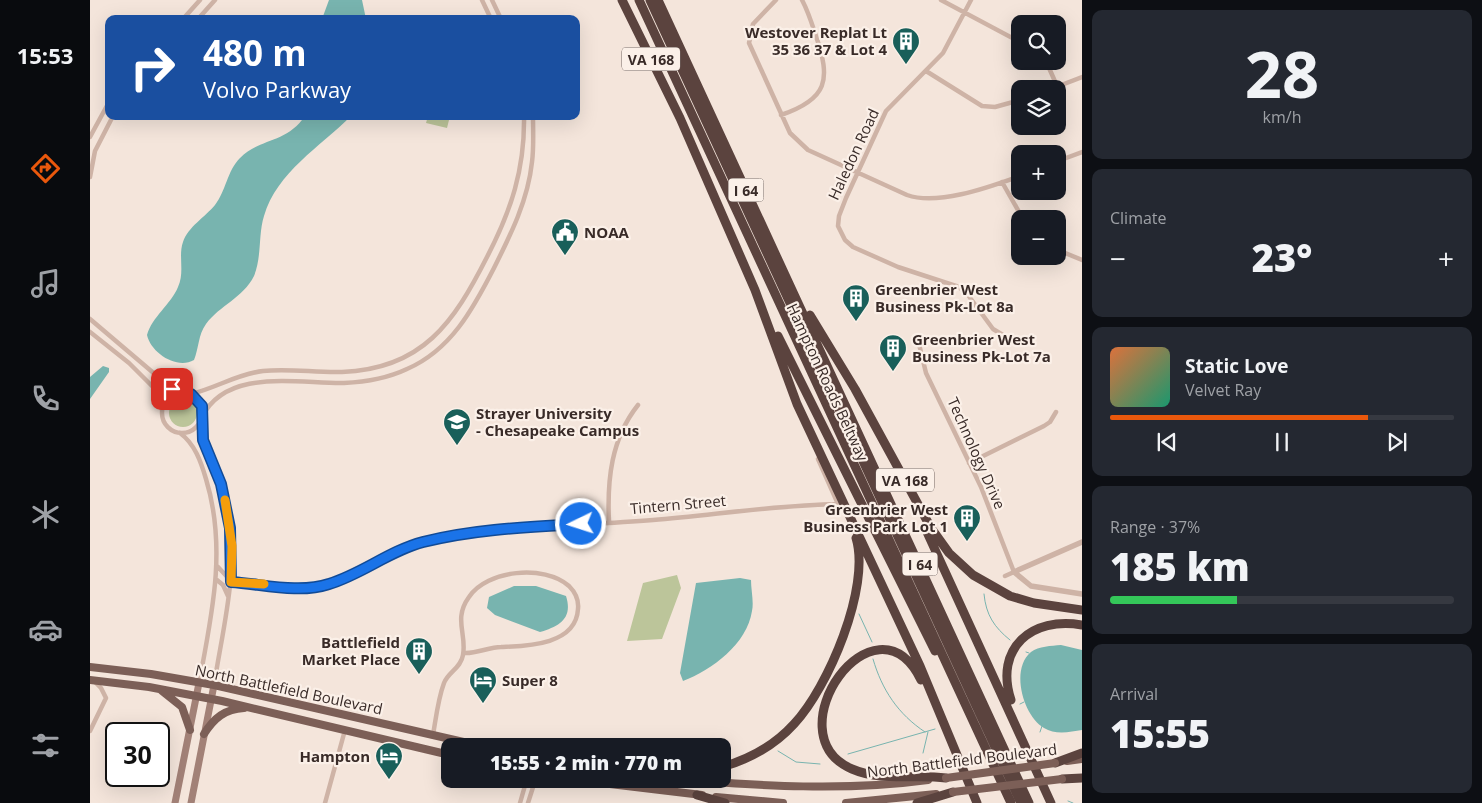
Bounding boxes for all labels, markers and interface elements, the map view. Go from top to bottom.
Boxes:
map controls [1011,15,1066,265]
button: search [1011,15,1066,70]
place label: Westover Replat Lt 35 36 37 & Lot 4 [745,22,887,59]
building icon: Westover Replat Lt 35 36 37 & Lot 4 [891,26,921,65]
text: 480 m [203,29,307,76]
text: 28 [1245,29,1319,117]
icon: right [120,35,185,100]
text: 15:53 [17,40,73,70]
road number: VA 168 [622,48,680,70]
text: Volvo Parkway [203,74,351,104]
button: layers [1011,80,1066,135]
street label: Haledon Road [823,105,883,203]
text: km/h [1263,106,1301,128]
button: + [1011,145,1066,200]
icon: directions [28,151,63,186]
road number: I 64 [728,178,764,202]
text: Climate [1110,207,1167,229]
button: − [1011,210,1066,265]
public building icon: NOAA [550,217,580,256]
place label: NOAA [584,222,629,242]
text: 23° [1252,231,1312,283]
text: − [1110,239,1126,277]
text: + [1438,239,1454,277]
icon: music [28,266,63,301]
place label: Greenbrier West Business Pk-Lot 8a [875,279,1014,316]
building icon: Greenbrier West Business Pk-Lot 8a [841,283,871,322]
street label: Hampton Roads Beltway [783,300,874,464]
place label: Greenbrier West Business Pk-Lot 7a [912,329,1051,366]
building icon: Greenbrier West Business Pk-Lot 7a [878,333,908,372]
text: Static Love [1185,353,1288,379]
pin [151,368,193,410]
icon: arrive [158,375,186,403]
text: Velvet Ray [1185,379,1261,401]
icon: phone [28,381,63,416]
street label: Technology Drive [943,394,1011,512]
place label: Strayer University - Chesapeake Campus [476,403,639,440]
school or university icon: Strayer University - Chesapeake Campus [442,407,472,446]
icon: previous [1153,428,1181,456]
icon: pause [1268,428,1296,456]
icon: next [1383,428,1411,456]
road number: VA 168 [876,468,934,492]
street label: Tintern Street [629,490,727,518]
icon: climate [28,497,63,532]
position arrow [554,497,606,549]
place label: Greenbrier West Business Park Lot 1 [803,499,948,536]
building icon: Greenbrier West Business Park Lot 1 [952,503,982,542]
text: Range · 37% [1110,516,1200,538]
text: 185 km [1110,540,1250,592]
road number: I 64 [902,552,938,576]
icon: car [28,612,63,647]
place label: Battlefield Market Place [302,632,400,669]
building icon: Battlefield Market Place [404,636,434,675]
street label: North Battlefield Boulevard [193,659,385,719]
hotel icon: Super 8 [468,665,498,704]
place label: Super 8 [502,670,558,690]
text: Arrival [1110,683,1158,705]
text: 15:55 [1110,707,1210,759]
speed limit sign: 30 [105,722,170,787]
icon: filters [28,728,63,763]
street label: North Battlefield Boulevard [866,738,1058,782]
hotel icon: Hampton [374,741,404,780]
place label: Hampton [300,746,370,766]
text: 15:55 · 2 min · 770 m [490,750,682,776]

